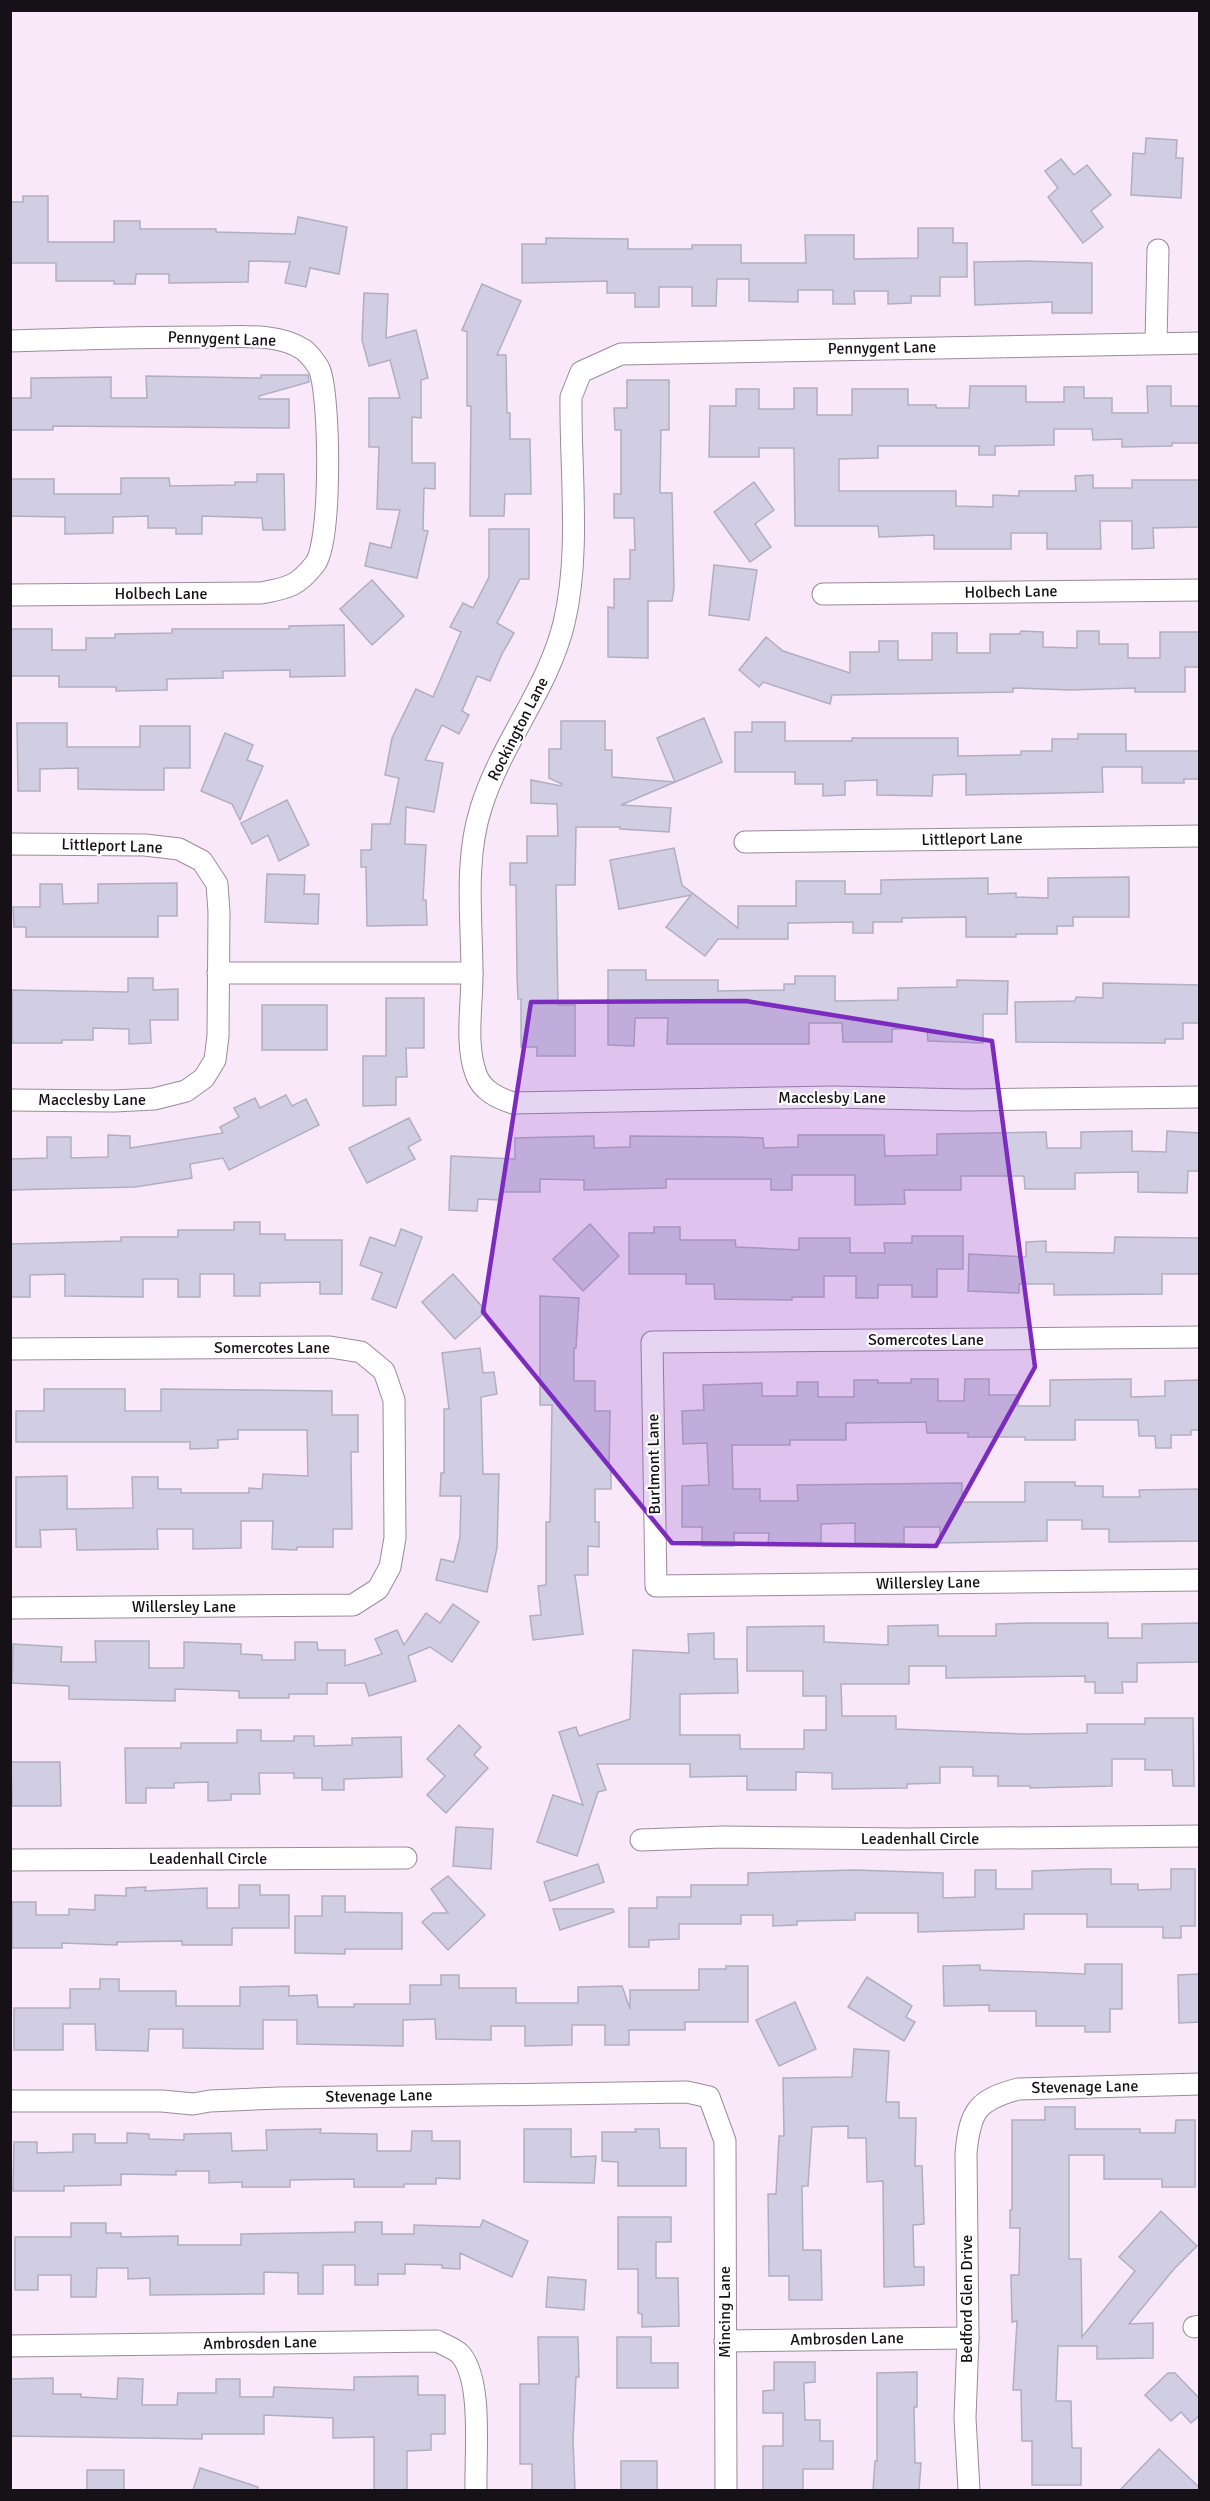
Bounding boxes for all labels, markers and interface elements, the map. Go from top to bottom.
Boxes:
street label: Pennygent Lane [167,327,277,351]
street label: Pennygent Lane [828,337,936,359]
street label: Holbech Lane [964,581,1058,603]
street label: Holbech Lane [114,584,208,604]
street label: Rockington Lane [483,674,553,784]
street label: Littleport Lane [921,828,1023,850]
street label: Littleport Lane [61,834,163,858]
street label: Macclesby Lane [778,1088,886,1108]
street label: Macclesby Lane [38,1090,146,1110]
street label: Somercotes Lane [868,1330,984,1350]
street label: Somercotes Lane [214,1338,330,1358]
street label: Burlmont Lane [643,1413,665,1515]
street label: Willersley Lane [876,1572,980,1594]
street label: Willersley Lane [132,1597,236,1617]
street label: Leadenhall Circle [861,1829,979,1849]
street label: Leadenhall Circle [149,1849,267,1869]
street label: Stevenage Lane [1031,2076,1139,2098]
street label: Stevenage Lane [325,2085,433,2107]
street label: Bedford Glen Drive [957,2235,977,2363]
street label: Mincing Lane [715,2266,735,2358]
street label: Ambrosden Lane [790,2328,904,2350]
street label: Ambrosden Lane [203,2332,317,2354]

